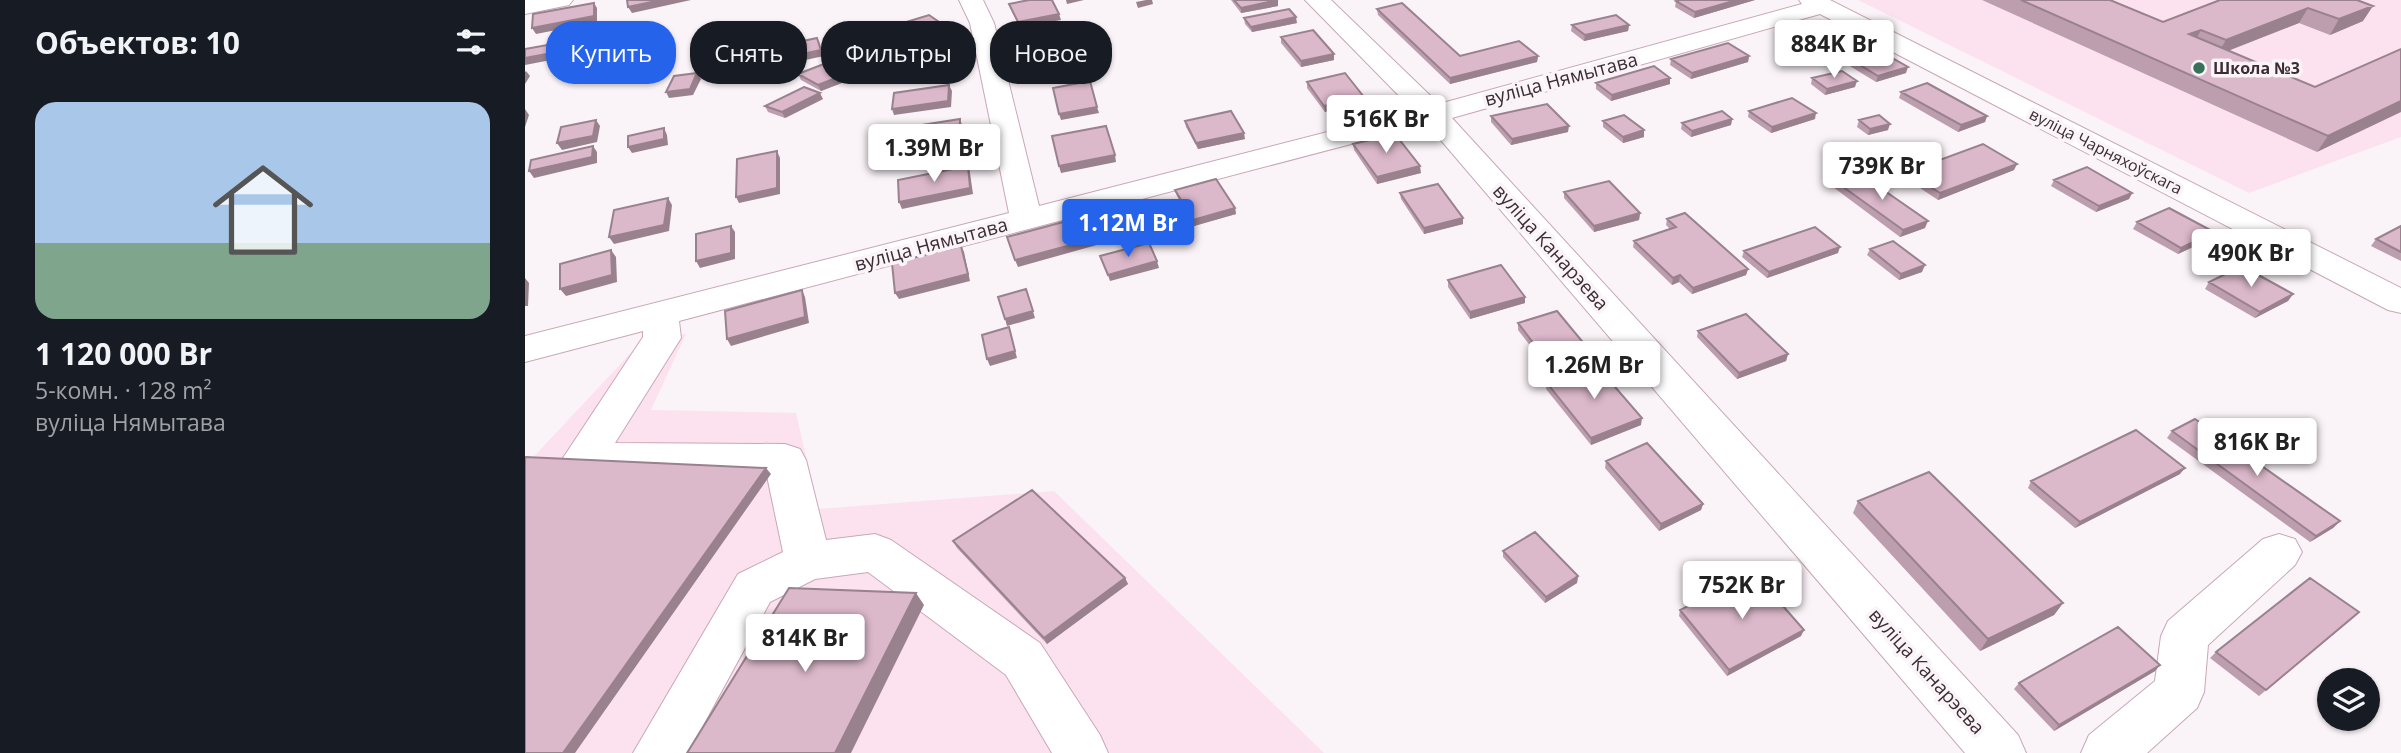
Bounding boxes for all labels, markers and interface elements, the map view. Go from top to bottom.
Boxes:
pin: 884K Br [1769,20,1899,80]
chip: Купить [546,21,676,84]
chip: Снять [690,21,807,84]
chip: Фильтры [821,21,976,84]
chip: Новое [990,21,1112,84]
text: Объектов: 10 [35,22,240,63]
icon: filters [452,23,490,61]
text: 884K Br [1791,27,1877,59]
street label: вуліца Нямытава [1482,46,1640,112]
place label: Школа №3 [2213,57,2300,79]
marker: Школа №3 [2191,60,2207,76]
pin: 516K Br [1321,96,1451,155]
text: 516K Br [1343,102,1429,134]
street label: вуліца Чарняхоўскага [2026,103,2186,199]
pin: 1.39M Br [862,124,1006,184]
text: 1.39M Br [884,131,984,163]
pin: 739K Br [1817,142,1947,202]
icon: home [200,147,326,273]
text: 739K Br [1839,149,1925,181]
street label: вуліца Канарэева [1487,178,1615,316]
pin: 1.12M Br [1056,200,1200,259]
text: 1.12M Br [1078,206,1178,238]
street label: вуліца Нямытава [852,211,1010,277]
pin: 490K Br [2186,230,2316,289]
text: 490K Br [2208,236,2294,268]
text: 1 120 000 Br [35,333,212,374]
pin: 1.26M Br [1522,342,1666,401]
text: 1.26M Br [1544,348,1644,380]
text: 5-комн. · 128 m² [35,374,211,406]
text: вуліца Нямытава [35,406,226,438]
pin: 816K Br [2192,419,2322,478]
text: 816K Br [2214,425,2300,457]
pin: 752K Br [1677,562,1807,621]
text: 752K Br [1699,568,1785,600]
street label: вуліца Канарэева [1863,602,1991,740]
pin: 814K Br [740,614,870,674]
text: 814K Br [762,621,848,653]
map controls [2317,668,2380,731]
button: layers [2317,668,2380,731]

